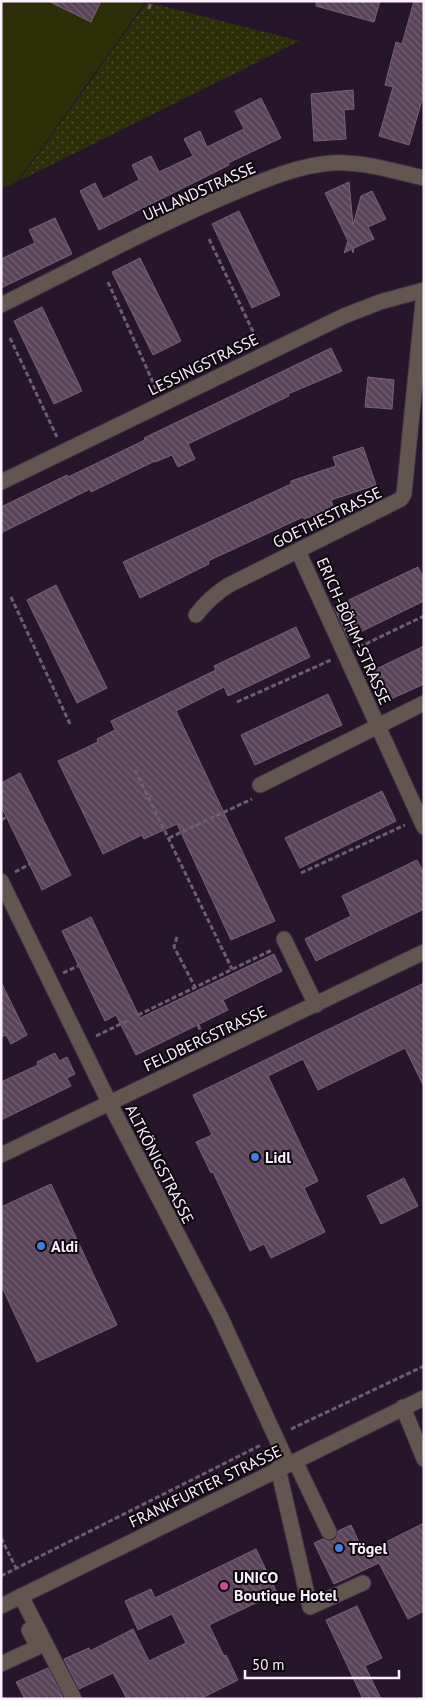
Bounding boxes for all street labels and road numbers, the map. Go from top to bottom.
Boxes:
street label: UHLANDSTRASSE [139,157,259,225]
street label: LESSINGSTRASSE [144,329,262,399]
street label: GOETHESTRASSE [269,482,385,552]
street label: ERICH-BÖHM-STRASSE [312,554,396,708]
street label: FELDBERGSTRASSE [140,1001,270,1075]
street label: ALTKÖNIGSTRASSE [121,1101,199,1227]
street label: FRANKFURTER STRASSE [125,1440,285,1532]

